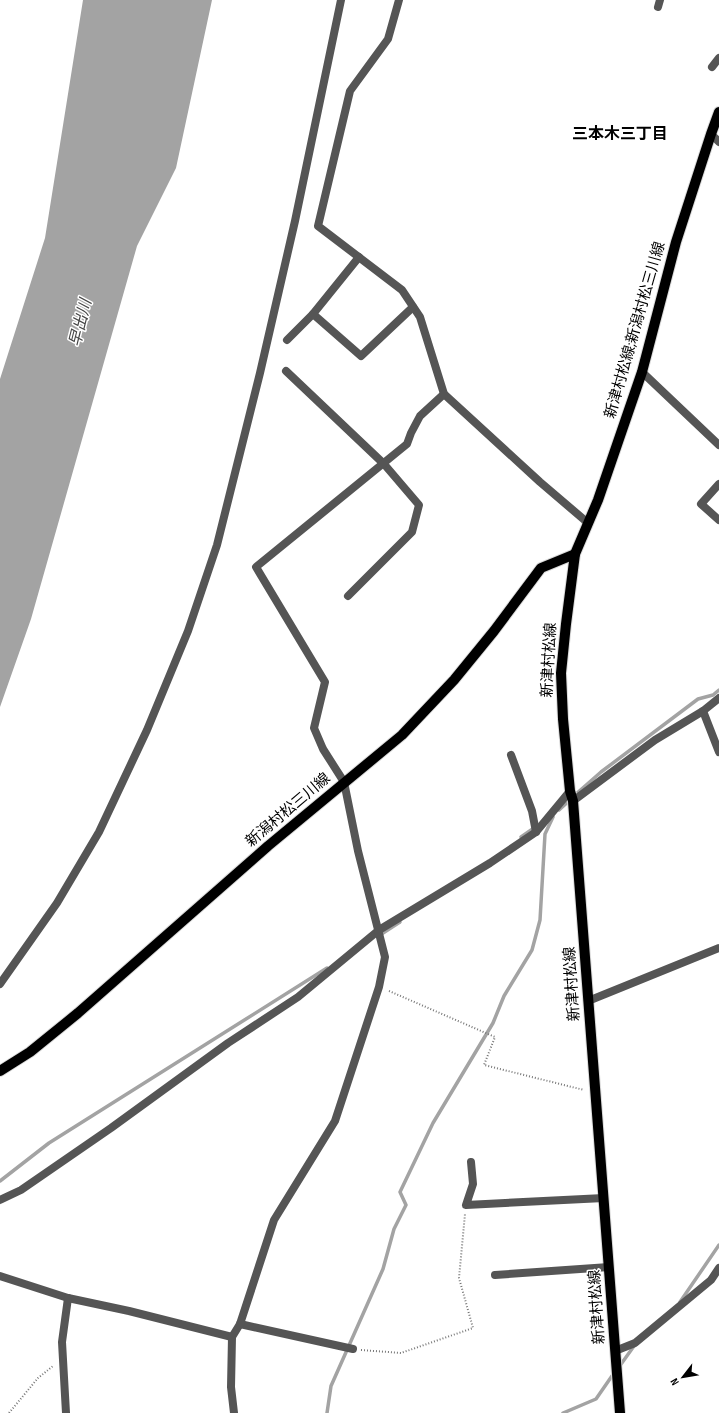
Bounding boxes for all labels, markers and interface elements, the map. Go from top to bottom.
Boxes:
district label: 三本木三丁目 [572,125,668,144]
street label: 新津村松線;新潟村松三川線 [601,239,669,421]
water label: 早出川 [66,295,97,349]
street label: 新津村松線 [538,622,560,698]
street label: 新潟村松三川線 [242,769,334,851]
street label: 新津村松線 [560,946,584,1022]
street label: 新津村松線 [585,1269,609,1345]
north arrow [663,1357,703,1397]
text: N [668,1376,682,1388]

